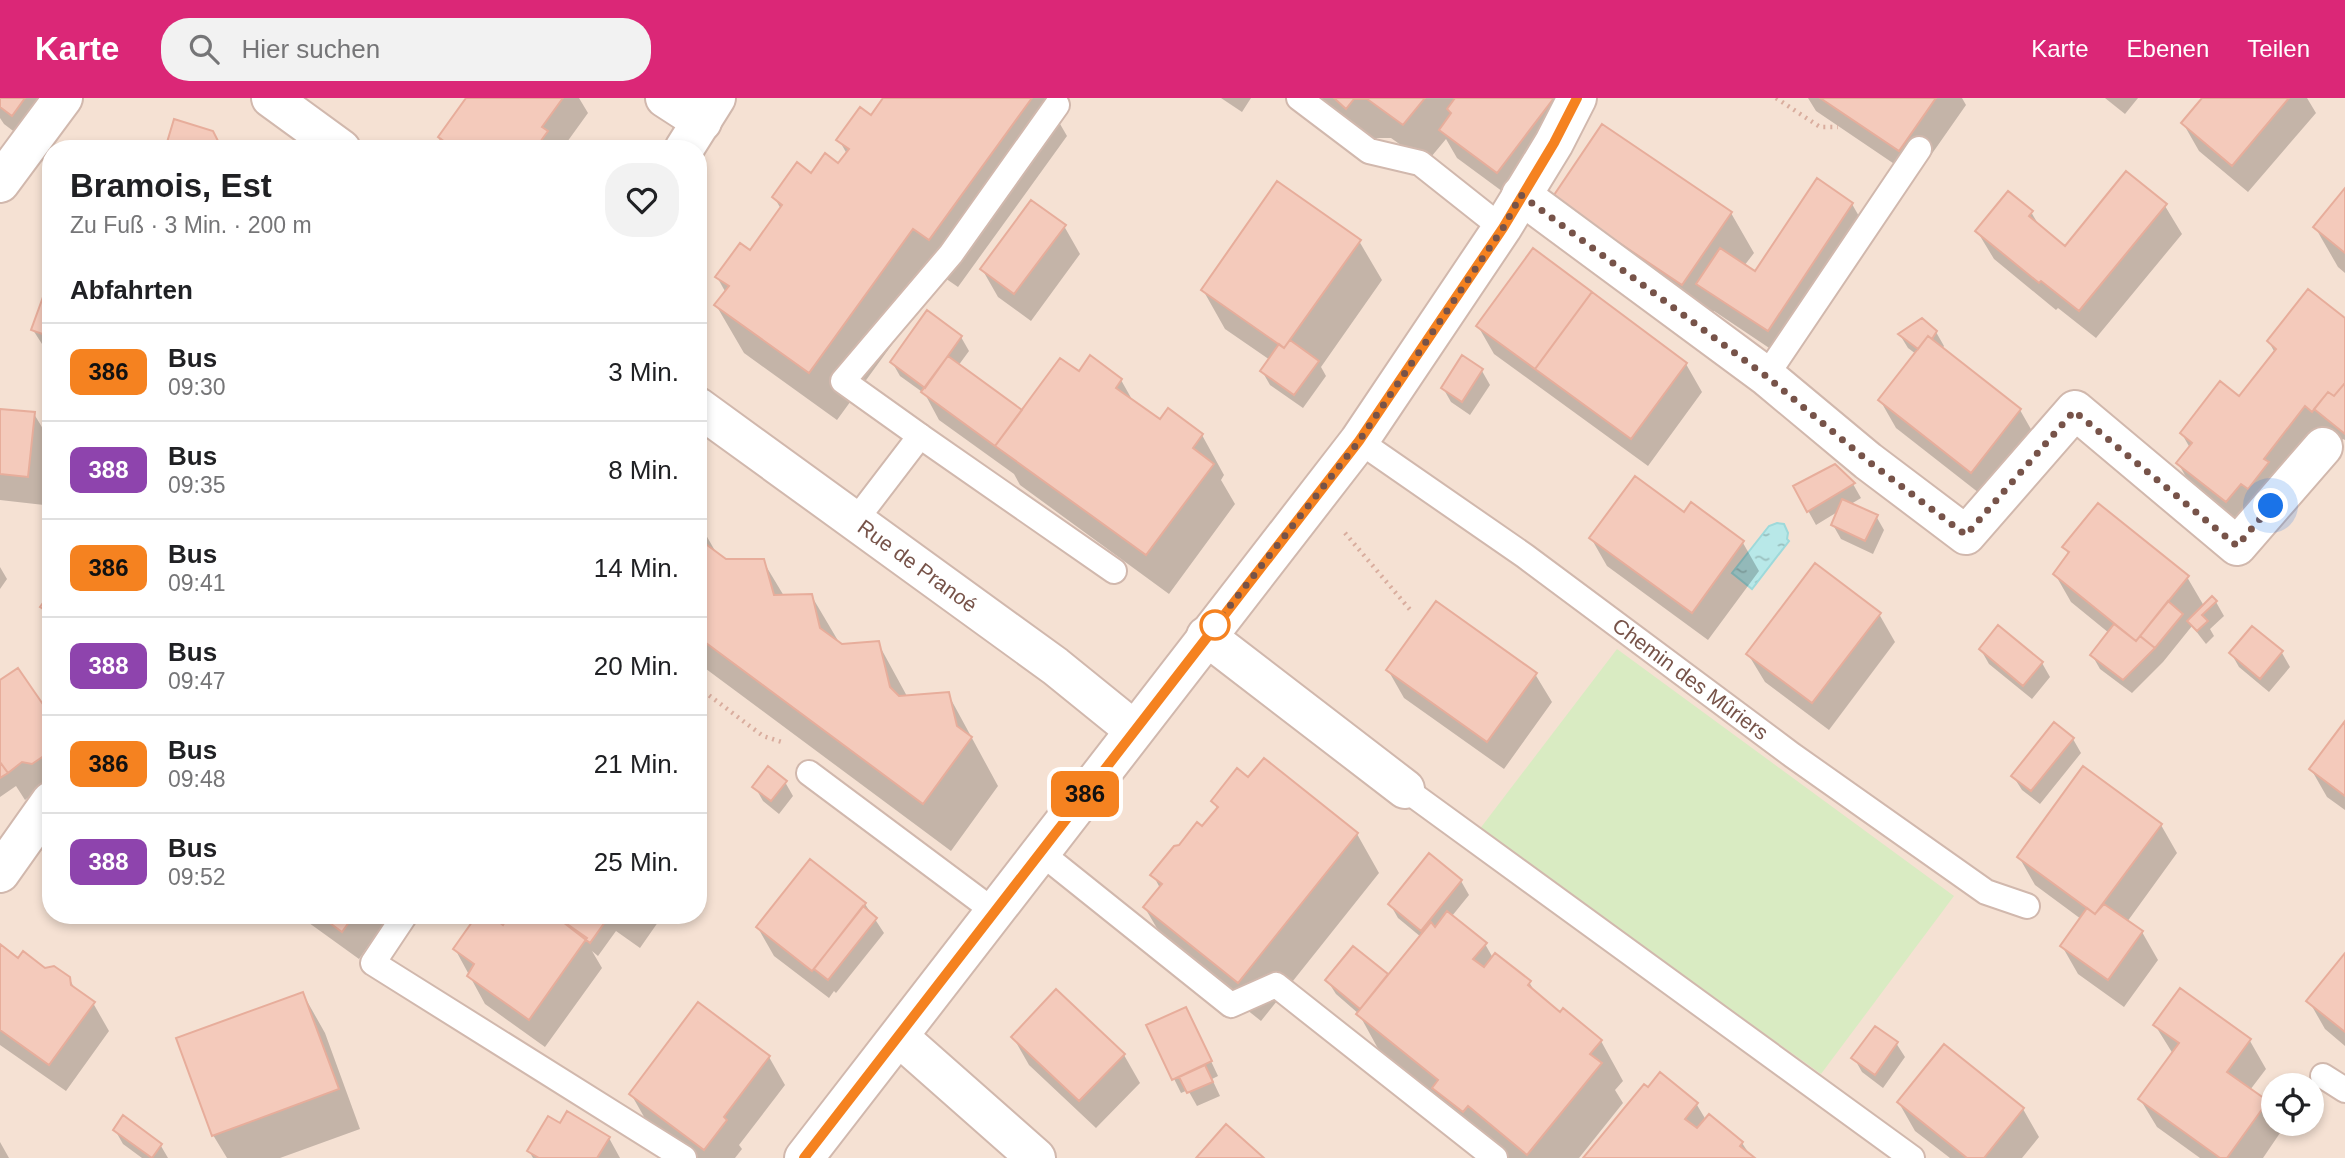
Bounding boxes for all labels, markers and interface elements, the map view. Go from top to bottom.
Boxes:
search box [161,18,651,81]
text: Karte [35,30,119,67]
icon: search [185,30,223,68]
text: Hier suchen [241,34,380,64]
text: Karte [2031,35,2089,62]
text: Ebenen [2127,35,2209,62]
text: Teilen [2247,35,2310,62]
button: heart [605,163,679,237]
text: Bramois, Est [70,167,272,204]
text: Zu Fuß · 3 Min. · 200 m [70,212,312,238]
text: Abfahrten [70,275,193,305]
text: Bus [168,343,217,373]
text: 3 Min. [608,357,679,387]
text: 386 [88,358,129,385]
text: 09:30 [168,374,226,400]
text: Bus [168,441,217,471]
text: 8 Min. [608,455,679,485]
text: 388 [88,456,129,483]
text: 09:35 [168,472,226,498]
your location [2253,488,2288,523]
street label: Rue de Pranoé [854,515,982,617]
text: Bus [168,539,217,569]
text: 14 Min. [594,553,679,583]
text: 386 [88,554,129,581]
text: 09:41 [168,570,226,596]
unlabelled marker [1200,610,1230,640]
street label: Chemin des Mûriers [1608,613,1773,744]
text: Bus [168,637,217,667]
text: 20 Min. [594,651,679,681]
text: 388 [88,652,129,679]
text: 09:47 [168,668,226,694]
text: Bus [168,735,217,765]
text: 21 Min. [594,749,679,779]
text: 386 [88,750,129,777]
text: 09:48 [168,766,226,792]
line badge: 386 [1045,771,1125,817]
text: 386 [1065,780,1105,807]
text: Bus [168,833,217,863]
text: 25 Min. [594,847,679,877]
text: 388 [88,848,129,875]
text: 09:52 [168,864,226,890]
map controls [2261,1073,2324,1136]
button: locate [2261,1073,2324,1136]

